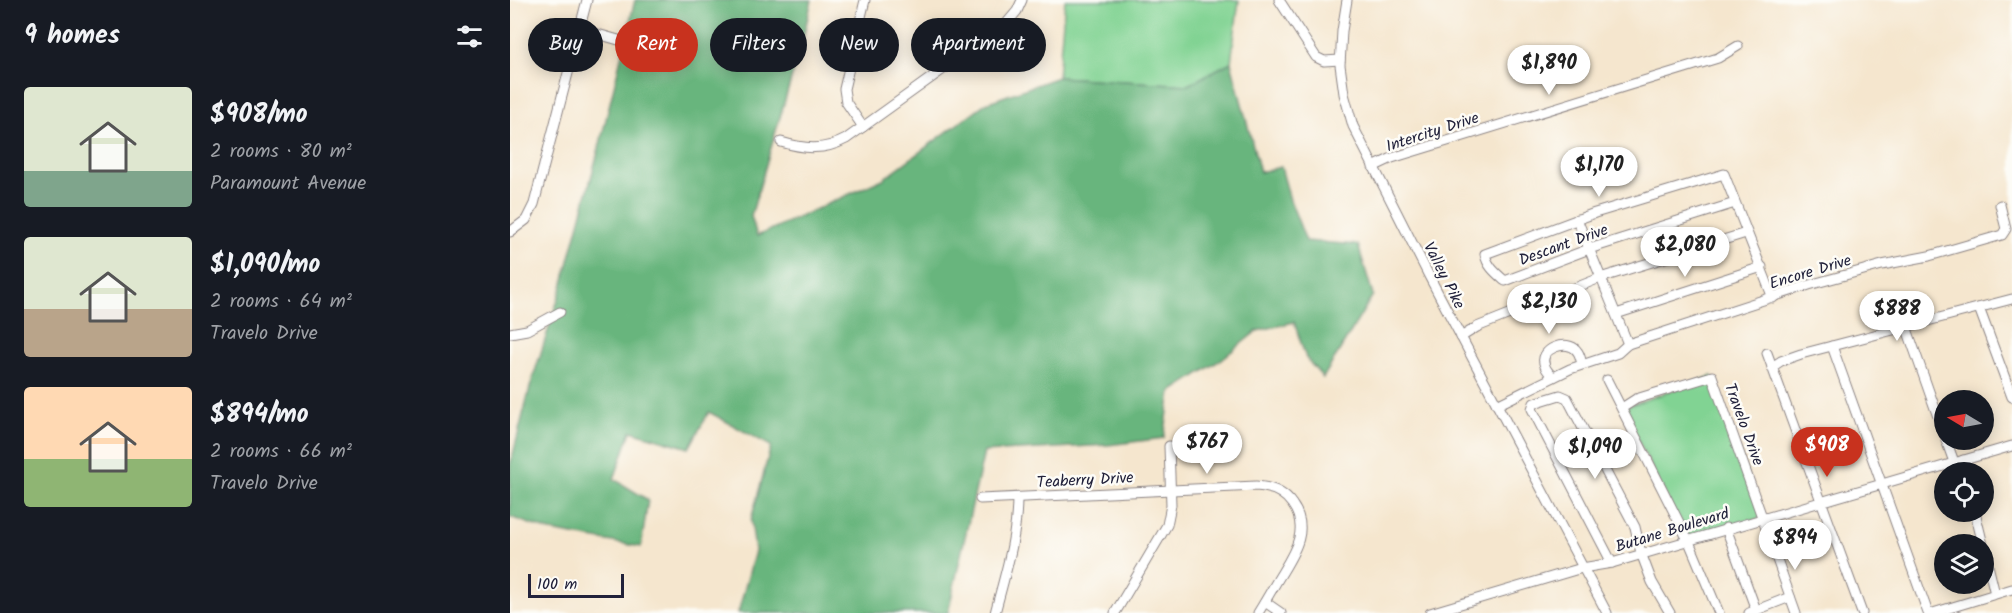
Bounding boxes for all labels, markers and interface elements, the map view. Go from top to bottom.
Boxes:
text: 9 homes [24,15,120,57]
chip: Buy [528,18,603,72]
chip: Rent [615,18,698,72]
chip: Filters [710,18,807,72]
chip: New [819,18,899,72]
chip: Apartment [911,18,1046,72]
icon: filters [453,20,486,53]
pin: $1,890 [1500,45,1598,96]
text: $1,890 [1521,48,1577,80]
text: $908/mo [210,94,308,136]
street label: Intercity Drive [1383,106,1482,159]
icon: home [72,111,144,183]
text: 2 rooms · 80 m² [210,136,352,168]
pin: $1,170 [1550,147,1648,198]
text: $1,170 [1575,150,1623,182]
text: Paramount Avenue [210,168,366,200]
street label: Descant Drive [1515,218,1612,273]
pin: $2,080 [1636,227,1734,278]
text: $2,080 [1654,230,1716,262]
street label: Valley Pike [1416,238,1471,314]
text: $1,090/mo [210,244,320,286]
street label: Encore Drive [1766,248,1855,297]
icon: home [72,261,144,333]
pin: $2,130 [1500,284,1598,335]
text: 2 rooms · 64 m² [210,286,352,318]
text: $2,130 [1521,287,1577,319]
pin: $888 [1861,291,1933,342]
text: $888 [1873,294,1921,326]
text: Travelo Drive [210,318,318,350]
street label: Travelo Drive [1717,380,1770,469]
north arrow [1934,390,1994,450]
map controls [1934,390,1994,594]
text: $894/mo [210,394,309,436]
icon: home [72,411,144,483]
pin: $767 [1171,424,1243,475]
text: $767 [1186,427,1228,459]
pin: $908 [1791,427,1863,478]
pin: $1,090 [1546,429,1644,480]
text: $908 [1805,430,1849,462]
text: $1,090 [1568,432,1622,464]
text: 2 rooms · 66 m² [210,436,352,468]
button: locate [1934,462,1994,522]
street label: Teaberry Drive [1036,465,1134,496]
text: Travelo Drive [210,468,318,500]
street label: Butane Boulevard [1613,501,1733,560]
pin: $894 [1759,520,1831,571]
text: $894 [1773,523,1817,555]
button: layers [1934,534,1994,594]
scale bar [528,571,624,598]
text: 100 m [537,572,577,597]

